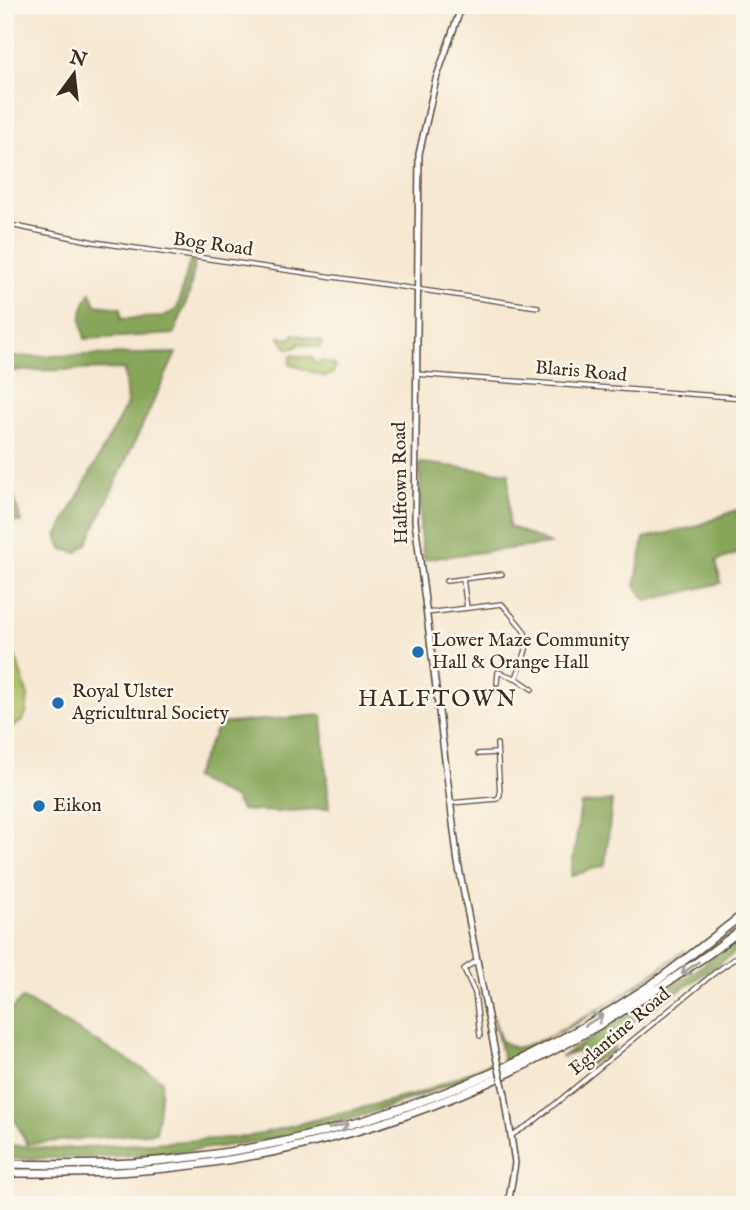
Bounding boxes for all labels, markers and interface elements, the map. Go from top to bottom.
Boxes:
north arrow [38,38,108,108]
text: N [66,46,89,73]
street label: Bog Road [172,228,255,263]
street label: Blaris Road [534,356,629,388]
street label: Halftown Road [388,421,414,545]
place label: Lower Maze Community Hall & Orange Hall [432,629,630,675]
marker: Lower Maze Community Hall & Orange Hall [410,644,426,660]
place label: Royal Ulster Agricultural Society [71,680,230,726]
district label: HALFTOWN [358,685,518,714]
marker: Royal Ulster Agricultural Society [50,695,66,711]
place label: Eikon [53,794,102,818]
marker: Eikon [31,798,47,814]
one-way arrow [681,960,700,975]
street label: Eglantine Road [565,982,676,1081]
one-way arrow [583,1012,603,1026]
one-way arrow [328,1119,350,1132]

